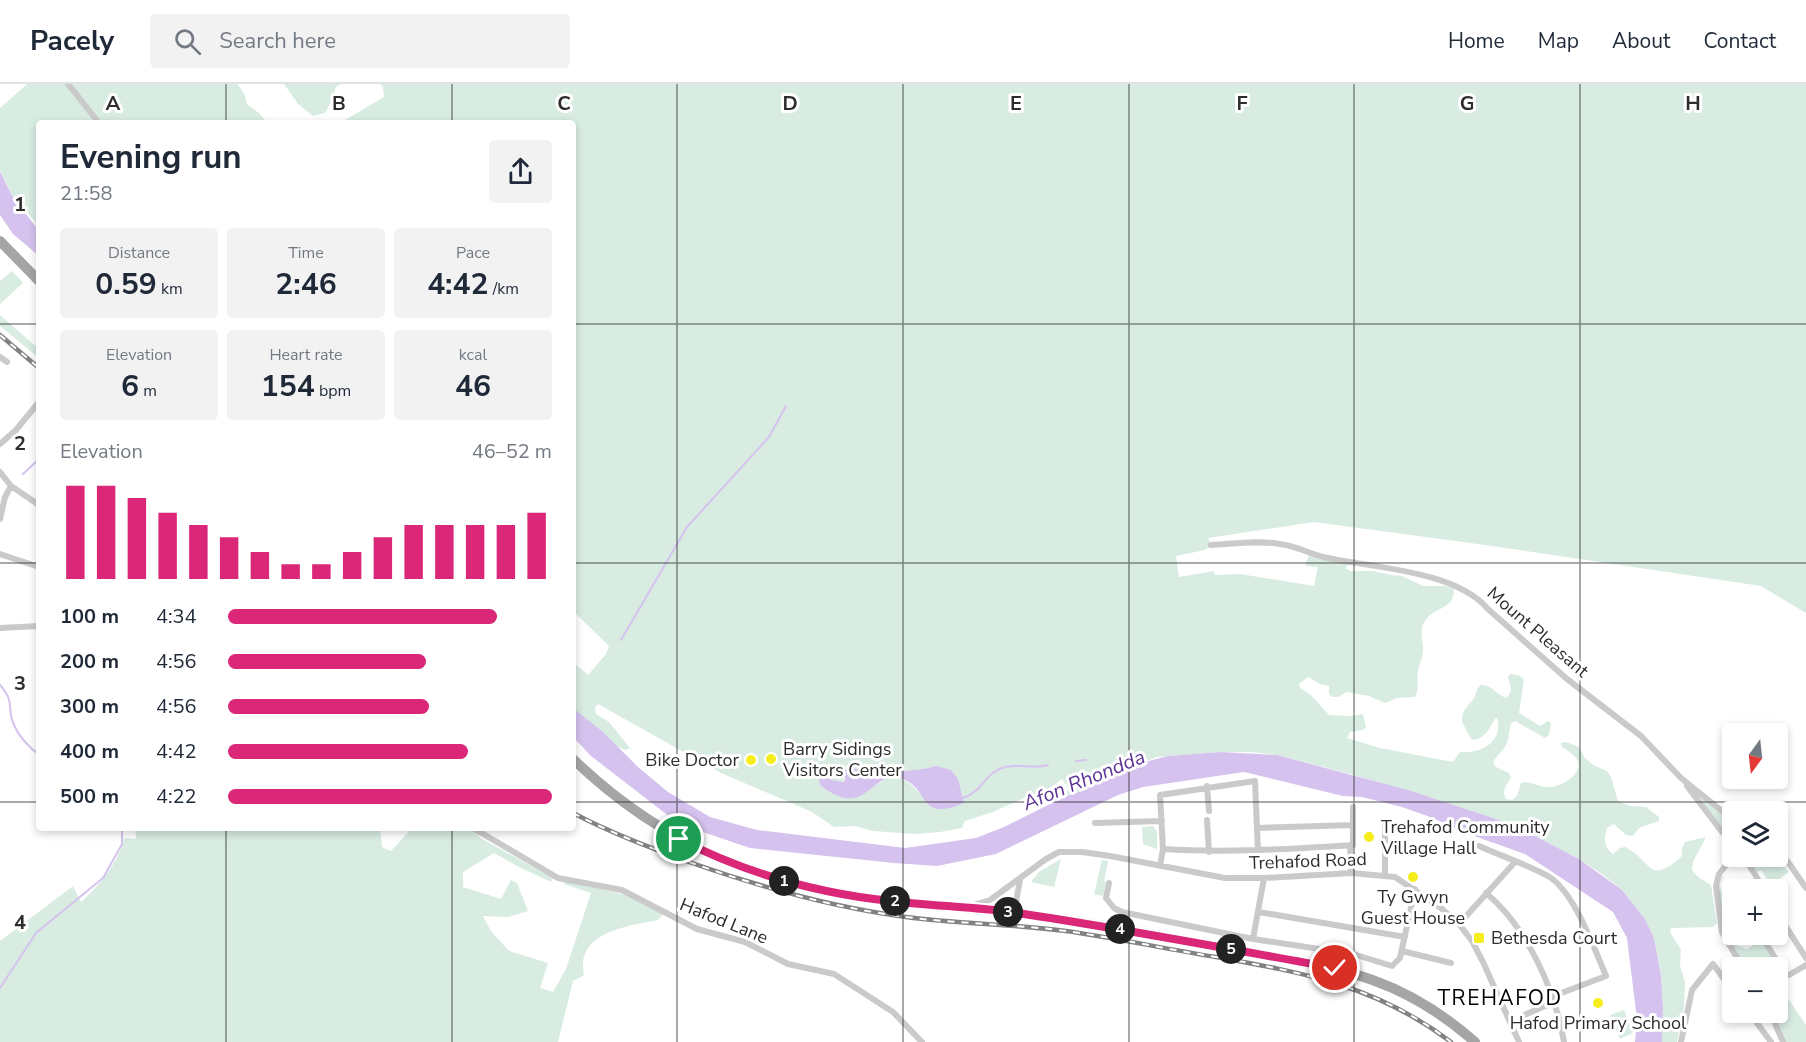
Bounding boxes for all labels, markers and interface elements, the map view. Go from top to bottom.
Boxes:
search box [150,14,570,68]
text: Pacely [30,22,114,60]
icon: search [171,25,204,58]
text: Search here [219,26,336,56]
text: Home [1448,27,1505,55]
text: Map [1538,27,1579,55]
text: About [1612,27,1670,55]
text: Contact [1703,27,1776,55]
text: A [106,90,121,117]
text: B [332,90,346,117]
text: C [557,90,571,117]
text: D [782,90,798,117]
text: E [1010,90,1022,117]
text: F [1236,90,1248,117]
text: G [1460,90,1474,117]
text: H [1685,90,1701,117]
text: Evening run [60,135,242,180]
button: share [489,140,552,203]
text: 21:58 [60,180,113,207]
text: 1 [14,191,26,218]
text: Distance [108,242,170,264]
text: Time [288,242,324,264]
text: Pace [456,242,490,264]
text: 0.59 [95,264,157,305]
text: 2:46 [275,264,337,305]
text: 4:42 [427,264,489,305]
text: km [157,278,183,300]
text: /km [489,278,519,300]
text: Elevation [106,344,172,366]
text: Heart rate [269,344,343,366]
text: kcal [459,344,487,366]
text: 6 [121,366,139,407]
text: 154 [261,366,315,407]
text: 46 [455,366,491,407]
text: m [139,380,157,402]
text: bpm [315,380,351,402]
text: 2 [14,430,26,457]
text: Elevation [60,438,143,465]
text: 46–52 m [472,438,552,465]
street label: Mount Pleasant [1482,581,1594,683]
text: 100 m [60,603,119,630]
text: 4:34 [156,603,197,630]
text: 200 m [60,648,119,675]
text: 4:56 [156,648,197,675]
text: 3 [14,670,26,697]
text: 300 m [60,693,119,720]
text: 4:56 [156,693,197,720]
north arrow [1722,723,1788,789]
map controls [1722,723,1788,1023]
place label: Barry Sidings Visitors Center [782,737,902,782]
text: 400 m [60,738,119,765]
text: 4:42 [156,738,197,765]
water label: Afon Rhondda [1018,743,1149,817]
place label: Bike Doctor [645,748,740,772]
marker: Barry Sidings Visitors Center [764,752,778,766]
marker: Bike Doctor [744,753,758,767]
text: 500 m [60,783,119,810]
text: 4:22 [156,783,197,810]
button: layers [1722,801,1788,867]
pin [653,813,704,864]
place label: Trehafod Community Village Hall [1380,815,1550,860]
icon: arrive [662,822,695,855]
marker: Trehafod Community Village Hall [1362,830,1376,844]
street label: Trehafod Road [1249,847,1367,875]
pin: 1 [769,866,799,896]
text: 1 [779,870,789,892]
marker: Ty Gwyn Guest House [1406,870,1420,884]
button: + [1722,879,1788,945]
place label: Ty Gwyn Guest House [1361,885,1465,930]
pin: 2 [880,886,910,916]
text: 2 [890,890,900,912]
street label: Hafod Lane [676,892,772,950]
pin: 3 [993,897,1023,927]
text: 3 [1003,901,1013,923]
text: 4 [14,909,26,936]
pin: 4 [1105,914,1135,944]
text: 4 [1115,918,1125,940]
place label: Bethesda Court [1491,926,1618,950]
marker: Bethesda Court [1472,931,1486,945]
pin: 5 [1216,934,1246,964]
text: 5 [1226,938,1236,960]
pin [1309,942,1360,993]
icon: check [1318,951,1351,984]
button: − [1722,957,1788,1023]
district label: TREHAFOD [1437,984,1563,1012]
marker: Hafod Primary School [1591,996,1605,1010]
place label: Hafod Primary School [1510,1011,1687,1035]

